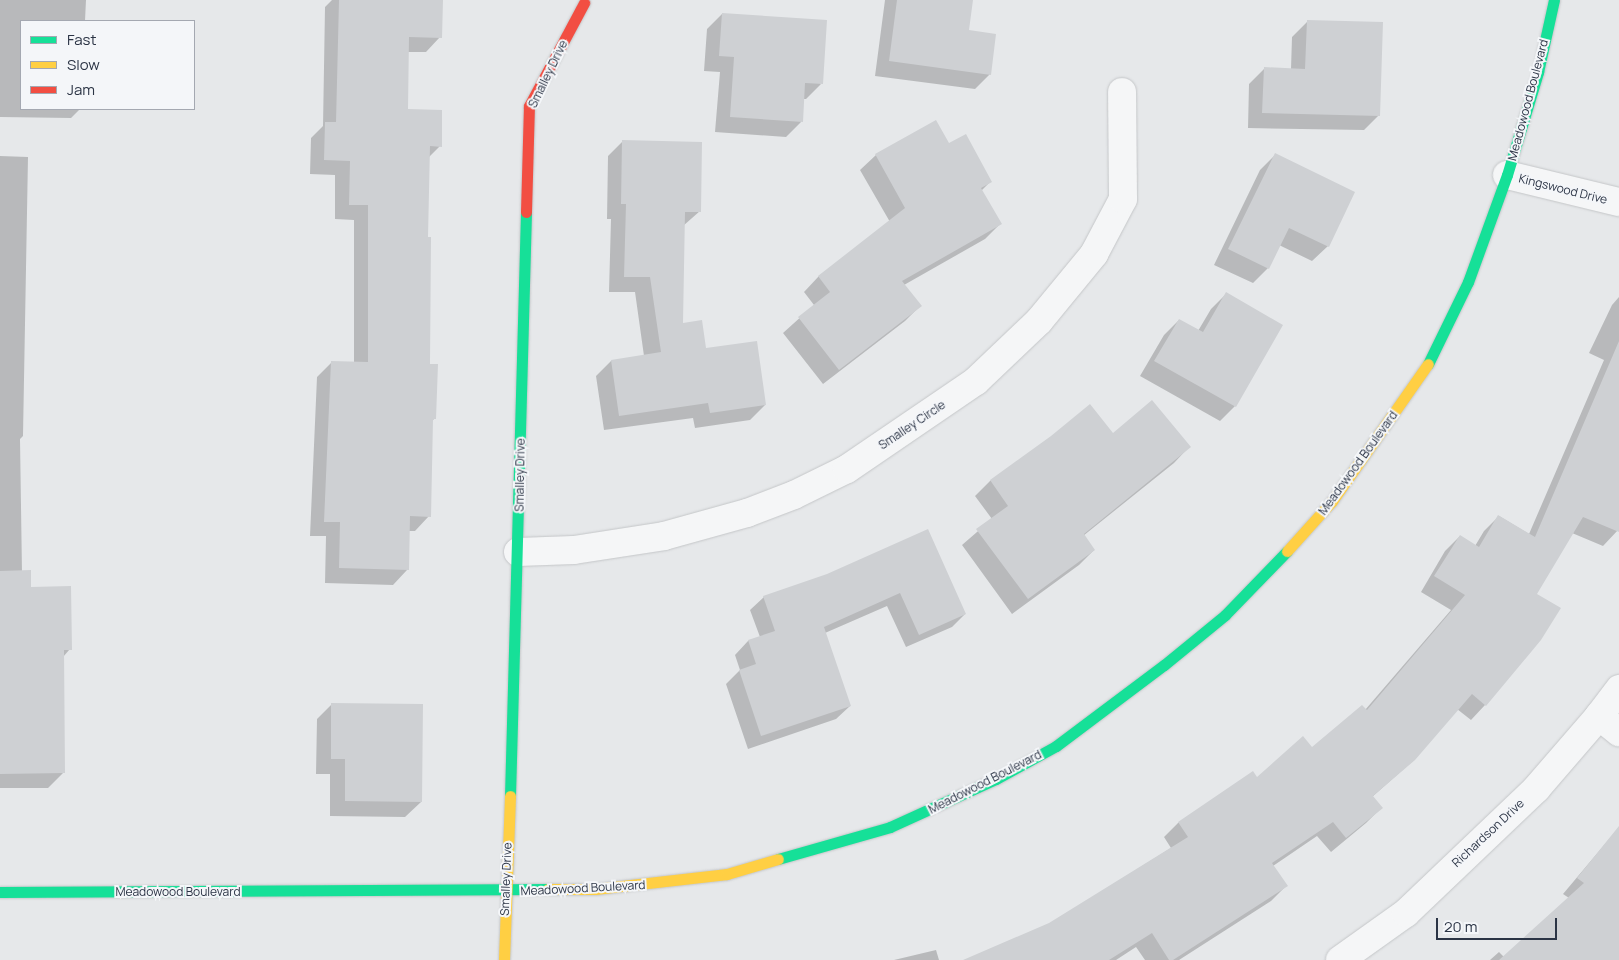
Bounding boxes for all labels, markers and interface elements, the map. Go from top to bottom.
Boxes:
legend [20,20,195,110]
text: Fast [67,29,96,50]
street label: Smalley Drive [525,38,571,110]
street label: Meadowood Boulevard [1505,38,1551,162]
text: Slow [67,54,100,75]
text: Jam [67,79,95,100]
street label: Kingswood Drive [1517,171,1609,207]
street label: Smalley Circle [876,397,948,453]
street label: Meadowood Boulevard [1315,408,1401,518]
street label: Smalley Drive [512,438,528,512]
street label: Meadowood Boulevard [926,747,1044,817]
street label: Richardson Drive [1449,796,1527,870]
street label: Smalley Drive [498,842,514,916]
street label: Meadowood Boulevard [520,878,646,898]
street label: Meadowood Boulevard [115,885,241,899]
scale bar [1439,908,1560,940]
text: 20 m [1444,916,1477,937]

